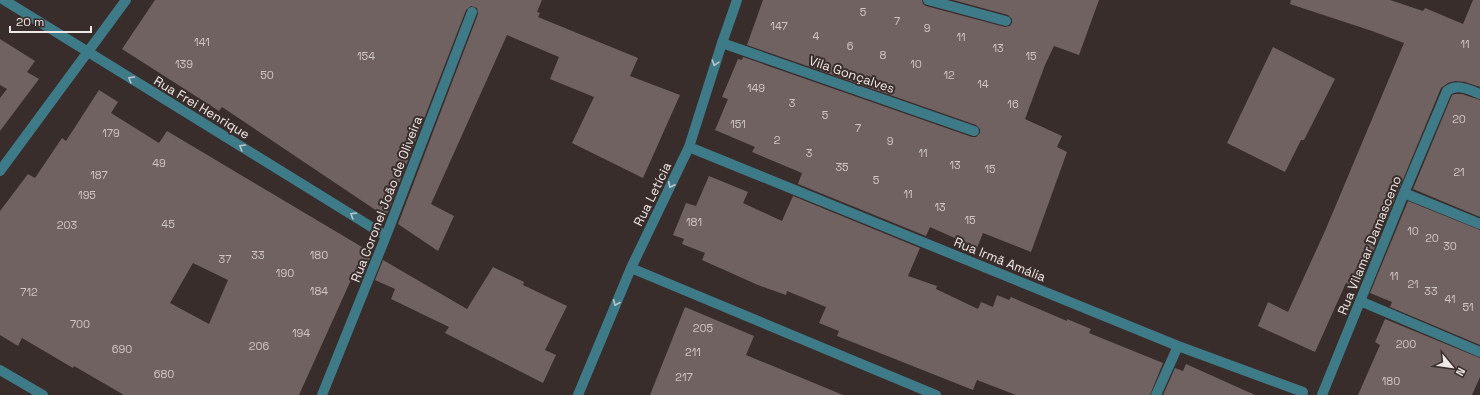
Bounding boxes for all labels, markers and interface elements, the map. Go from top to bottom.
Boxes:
house number: 5 [860,5,867,19]
scale bar [10,8,91,34]
text: 20 m [16,14,44,30]
house number: 7 [894,14,900,28]
house number: 147 [770,19,788,33]
house number: 9 [924,21,931,35]
house number: 4 [813,29,820,43]
house number: 11 [956,30,966,44]
house number: 141 [194,35,210,49]
house number: 11 [1460,37,1470,51]
house number: 6 [847,39,854,53]
house number: 13 [992,41,1004,55]
house number: 8 [880,48,887,62]
house number: 154 [357,49,375,63]
house number: 15 [1025,49,1037,63]
street label: Vila Gonçalves [807,52,897,97]
house number: 139 [175,57,193,71]
house number: 10 [910,57,922,71]
one-way arrow [711,60,720,67]
house number: 50 [260,68,274,82]
house number: 12 [943,68,955,82]
street label: Rua Frei Henrique [151,72,253,143]
one-way arrow [128,77,135,84]
house number: 14 [977,77,989,91]
house number: 149 [747,81,765,95]
house number: 3 [789,96,796,110]
house number: 16 [1007,97,1019,111]
house number: 5 [822,108,829,122]
house number: 20 [1452,112,1466,126]
street label: Rua Coronel João de Oliveira [347,113,426,285]
house number: 151 [730,117,746,131]
house number: 7 [855,121,861,135]
house number: 179 [102,126,120,140]
house number: 2 [774,133,781,147]
house number: 9 [887,134,894,148]
one-way arrow [239,145,246,152]
house number: 3 [806,146,813,160]
house number: 11 [918,146,928,160]
house number: 49 [152,156,166,170]
house number: 13 [949,158,961,172]
street label: Rua Letícia [630,159,675,229]
house number: 35 [835,160,849,174]
house number: 15 [984,162,996,176]
house number: 21 [1453,165,1465,179]
house number: 187 [90,168,108,182]
house number: 5 [873,173,880,187]
street label: Rua Vilamar Damasceno [1334,173,1405,317]
one-way arrow [668,181,676,188]
house number: 11 [903,187,913,201]
house number: 195 [78,188,96,202]
house number: 13 [934,200,946,214]
one-way arrow [350,212,357,220]
house number: 15 [964,213,976,227]
house number: 181 [686,215,702,229]
house number: 45 [161,217,175,231]
house number: 203 [57,218,78,232]
house number: 10 [1407,224,1419,238]
house number: 20 [1425,231,1439,245]
street label: Rua Irmã Amália [951,233,1049,286]
house number: 30 [1443,239,1457,253]
house number: 33 [251,248,265,262]
house number: 180 [310,248,328,262]
house number: 37 [219,252,231,266]
house number: 190 [276,266,294,280]
house number: 11 [1389,269,1399,283]
house number: 21 [1407,277,1419,291]
house number: 184 [310,284,328,298]
house number: 33 [1424,284,1438,298]
house number: 712 [20,285,38,299]
house number: 41 [1444,292,1456,306]
one-way arrow [613,300,621,307]
house number: 51 [1462,300,1474,314]
house number: 700 [70,317,90,331]
house number: 205 [693,321,714,335]
house number: 194 [292,326,310,340]
house number: 200 [1396,337,1416,351]
house number: 206 [249,339,269,353]
house number: 690 [112,342,132,356]
house number: 211 [685,345,701,359]
north arrow [1432,347,1472,387]
text: N [1453,365,1469,378]
house number: 680 [154,367,174,381]
house number: 217 [675,370,693,384]
house number: 180 [1382,374,1400,388]

